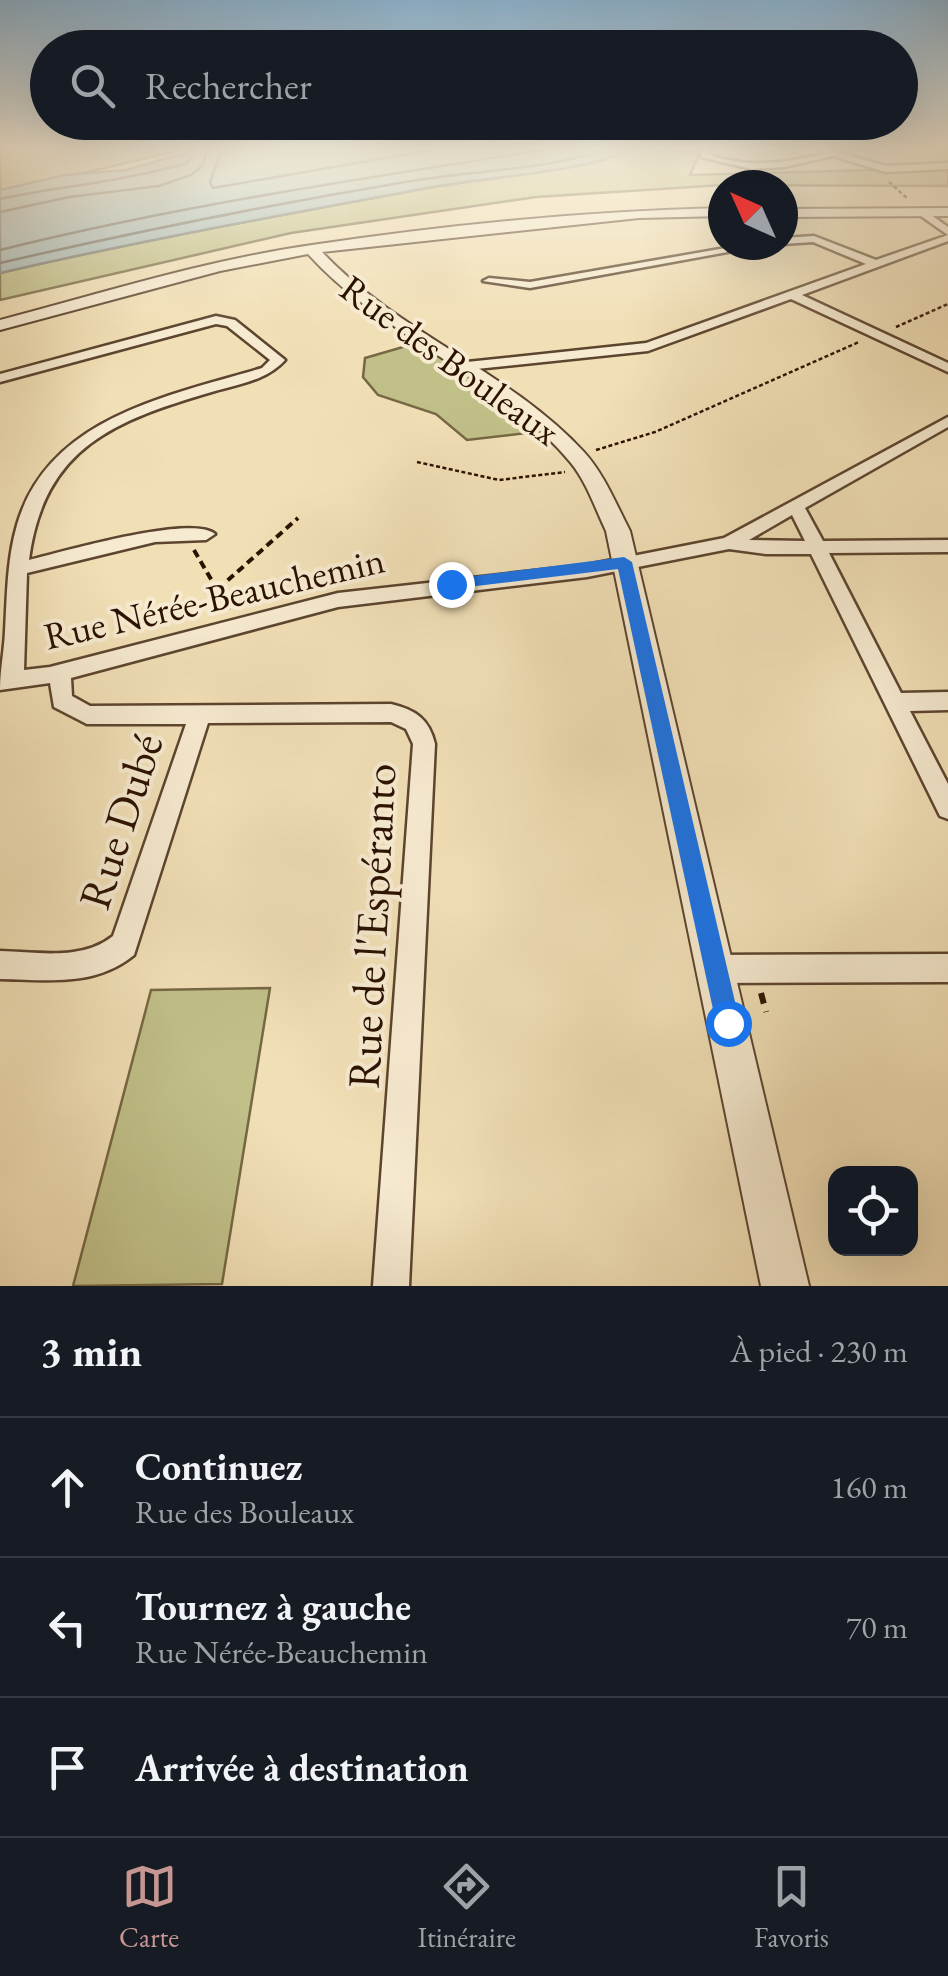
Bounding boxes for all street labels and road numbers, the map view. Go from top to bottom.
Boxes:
street label: Rue des Bouleaux [331,263,570,456]
street label: Rue Nérée-Beauchemin [39,535,389,661]
street label: Rue Dubé [64,726,176,916]
street label: Rue de l'Espéranto [334,762,408,1090]

